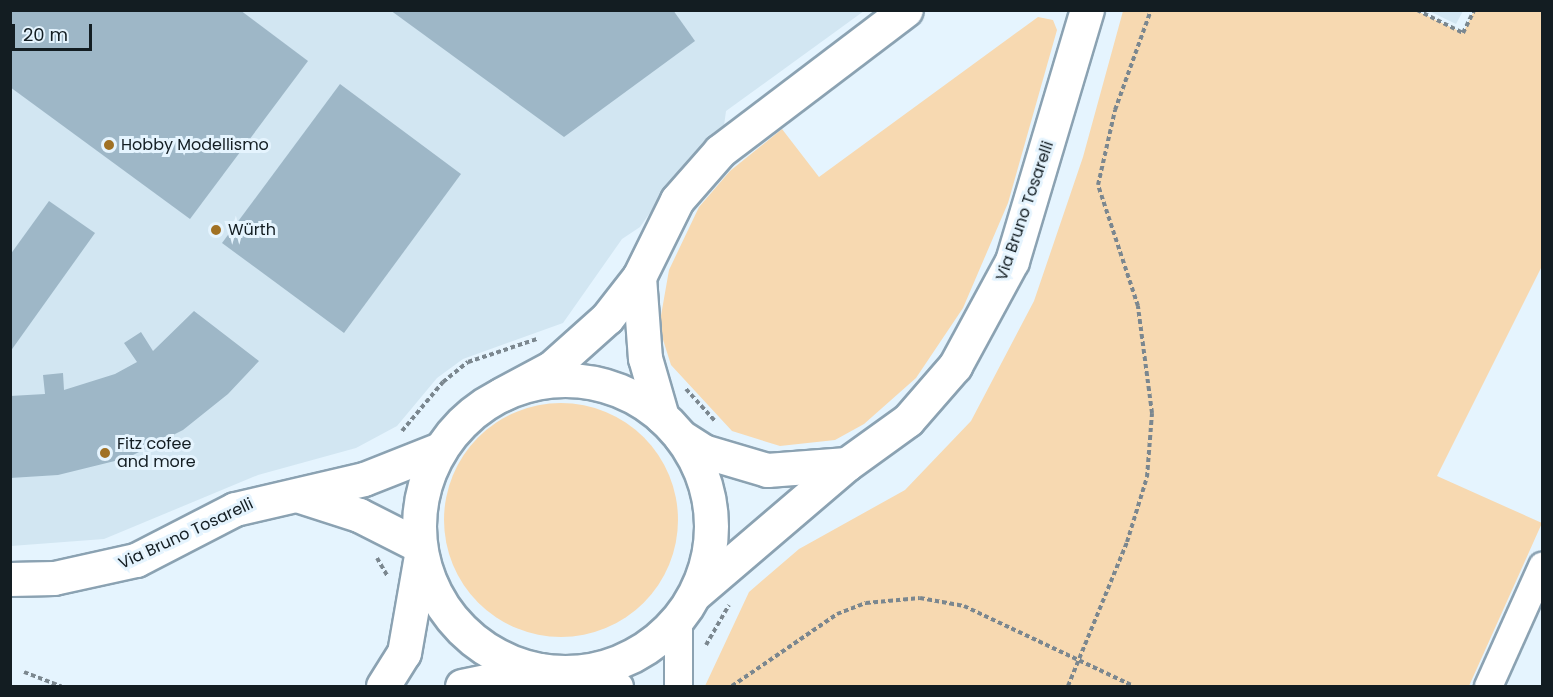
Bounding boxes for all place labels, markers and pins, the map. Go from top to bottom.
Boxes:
place label: Hobby Modellismo [121,135,269,155]
marker: Hobby Modellismo [102,138,116,152]
place label: Würth [228,220,276,240]
marker: Würth [209,223,223,237]
place label: Fitz cofee and more [117,434,196,472]
marker: Fitz cofee and more [98,446,112,460]

